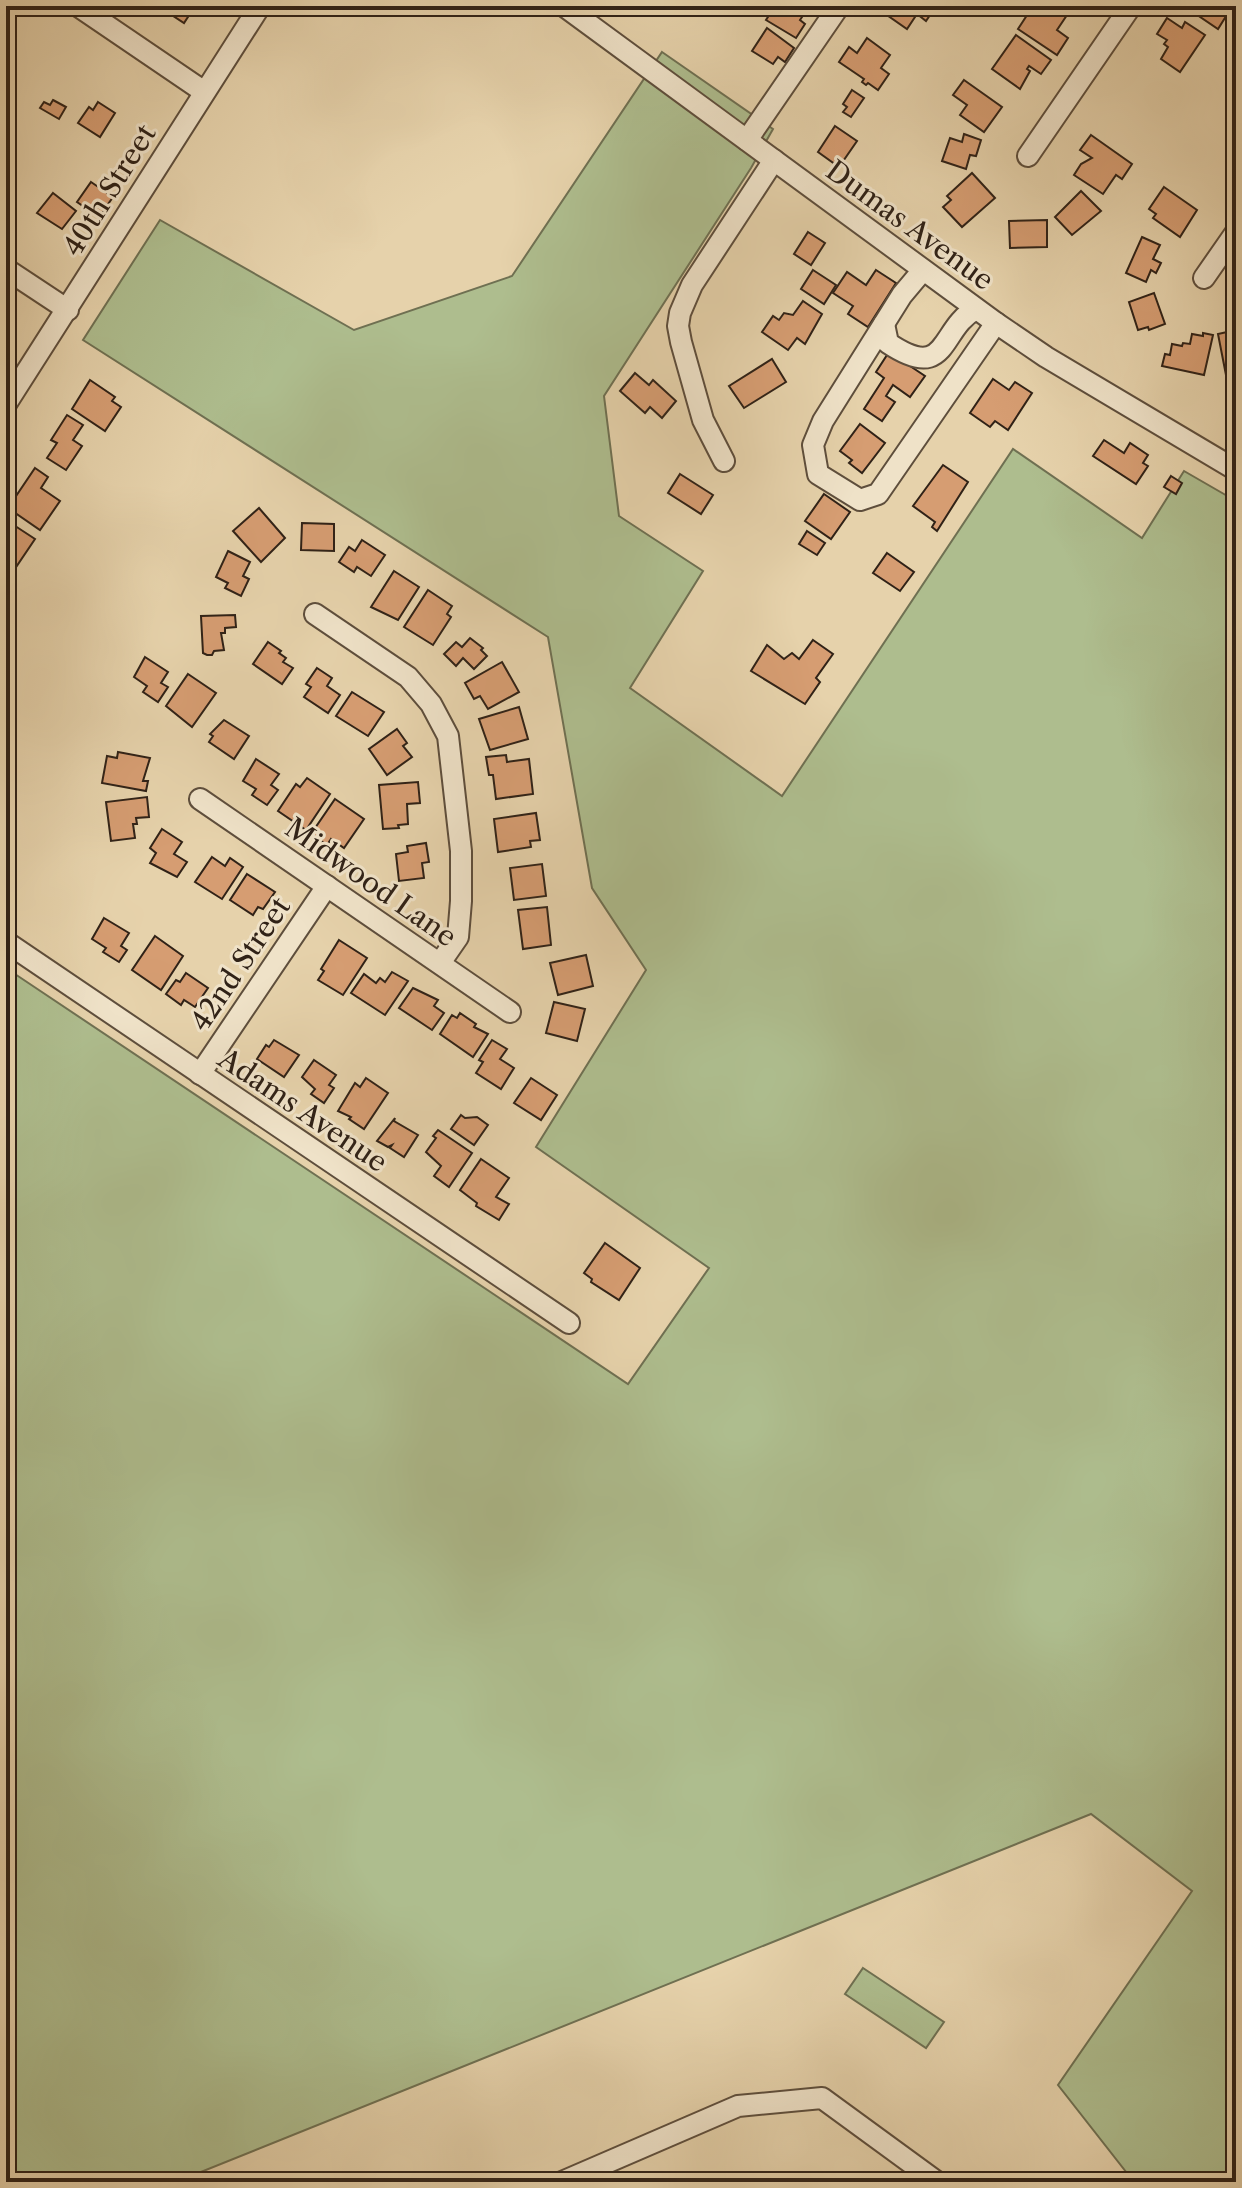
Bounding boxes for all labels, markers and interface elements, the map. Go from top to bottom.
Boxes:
street label: 40th Street [55,118,163,262]
street label: Dumas Avenue [820,153,1000,297]
street label: Midwood Lane [279,810,463,954]
street label: 42nd Street [183,891,297,1037]
street label: Adams Avenue [211,1040,394,1179]

